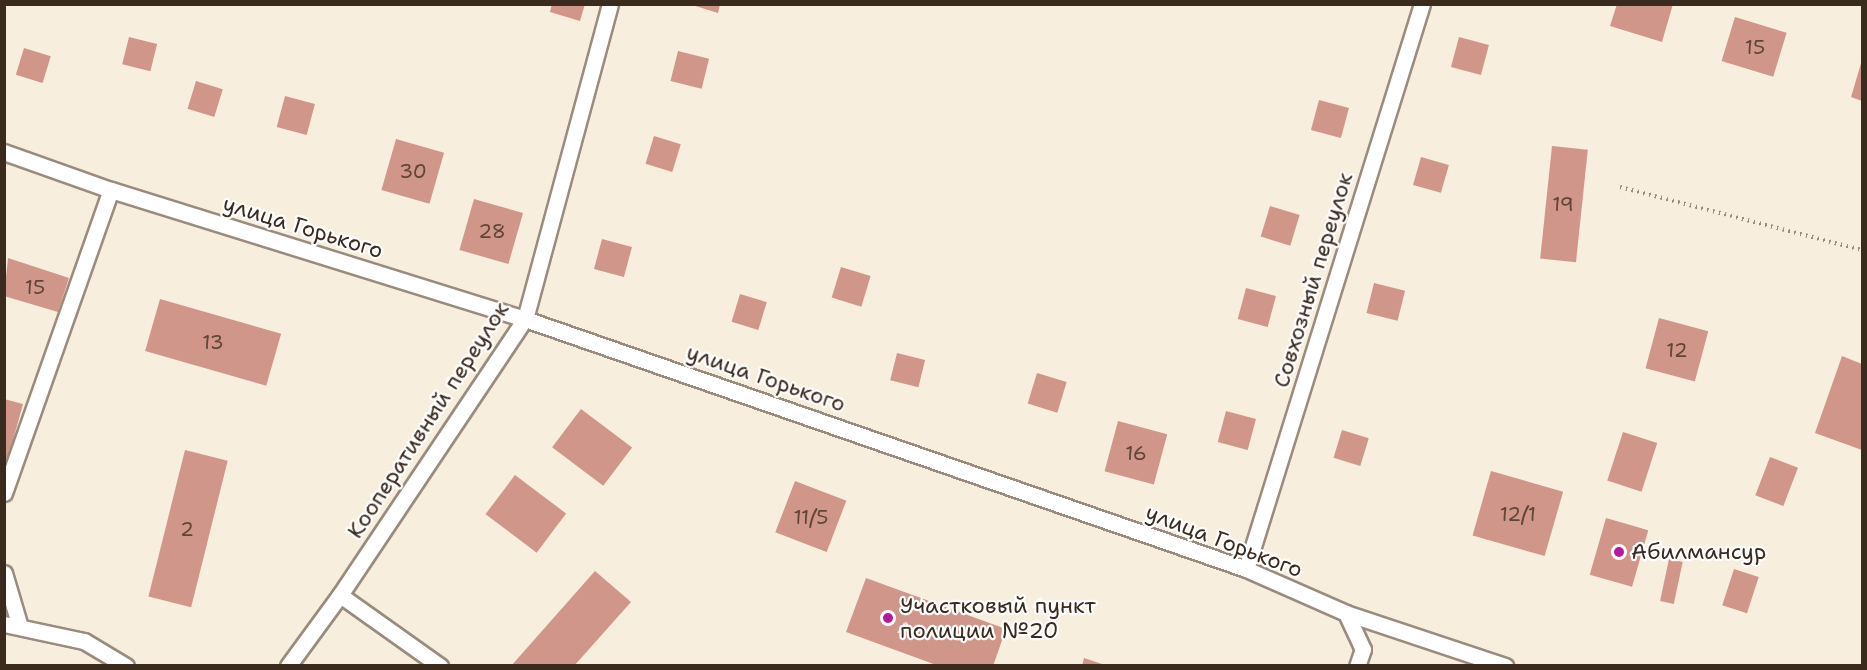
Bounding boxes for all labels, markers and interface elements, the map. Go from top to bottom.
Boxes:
house number: 15 [1745,35,1765,59]
house number: 30 [399,159,427,183]
street label: Совхозный переулок [1268,169,1358,391]
street label: улица Горького [220,190,386,264]
house number: 19 [1552,192,1574,216]
house number: 28 [478,219,506,243]
house number: 15 [25,275,45,299]
street label: Кооперативный переулок [342,297,514,543]
house number: 13 [202,330,224,354]
house number: 12 [1666,338,1688,362]
street label: улица Горького [683,339,849,417]
house number: 16 [1125,441,1147,465]
street label: улица Горького [1142,499,1306,583]
house number: 12/1 [1500,502,1536,526]
house number: 11/5 [793,505,829,529]
house number: 2 [180,517,194,541]
place label: Абилмансур [1631,539,1766,565]
marker: Абилмансур [1612,545,1626,559]
place label: Участковый пункт полиции №20 [900,592,1096,644]
marker: Участковый пункт полиции №20 [881,611,895,625]

